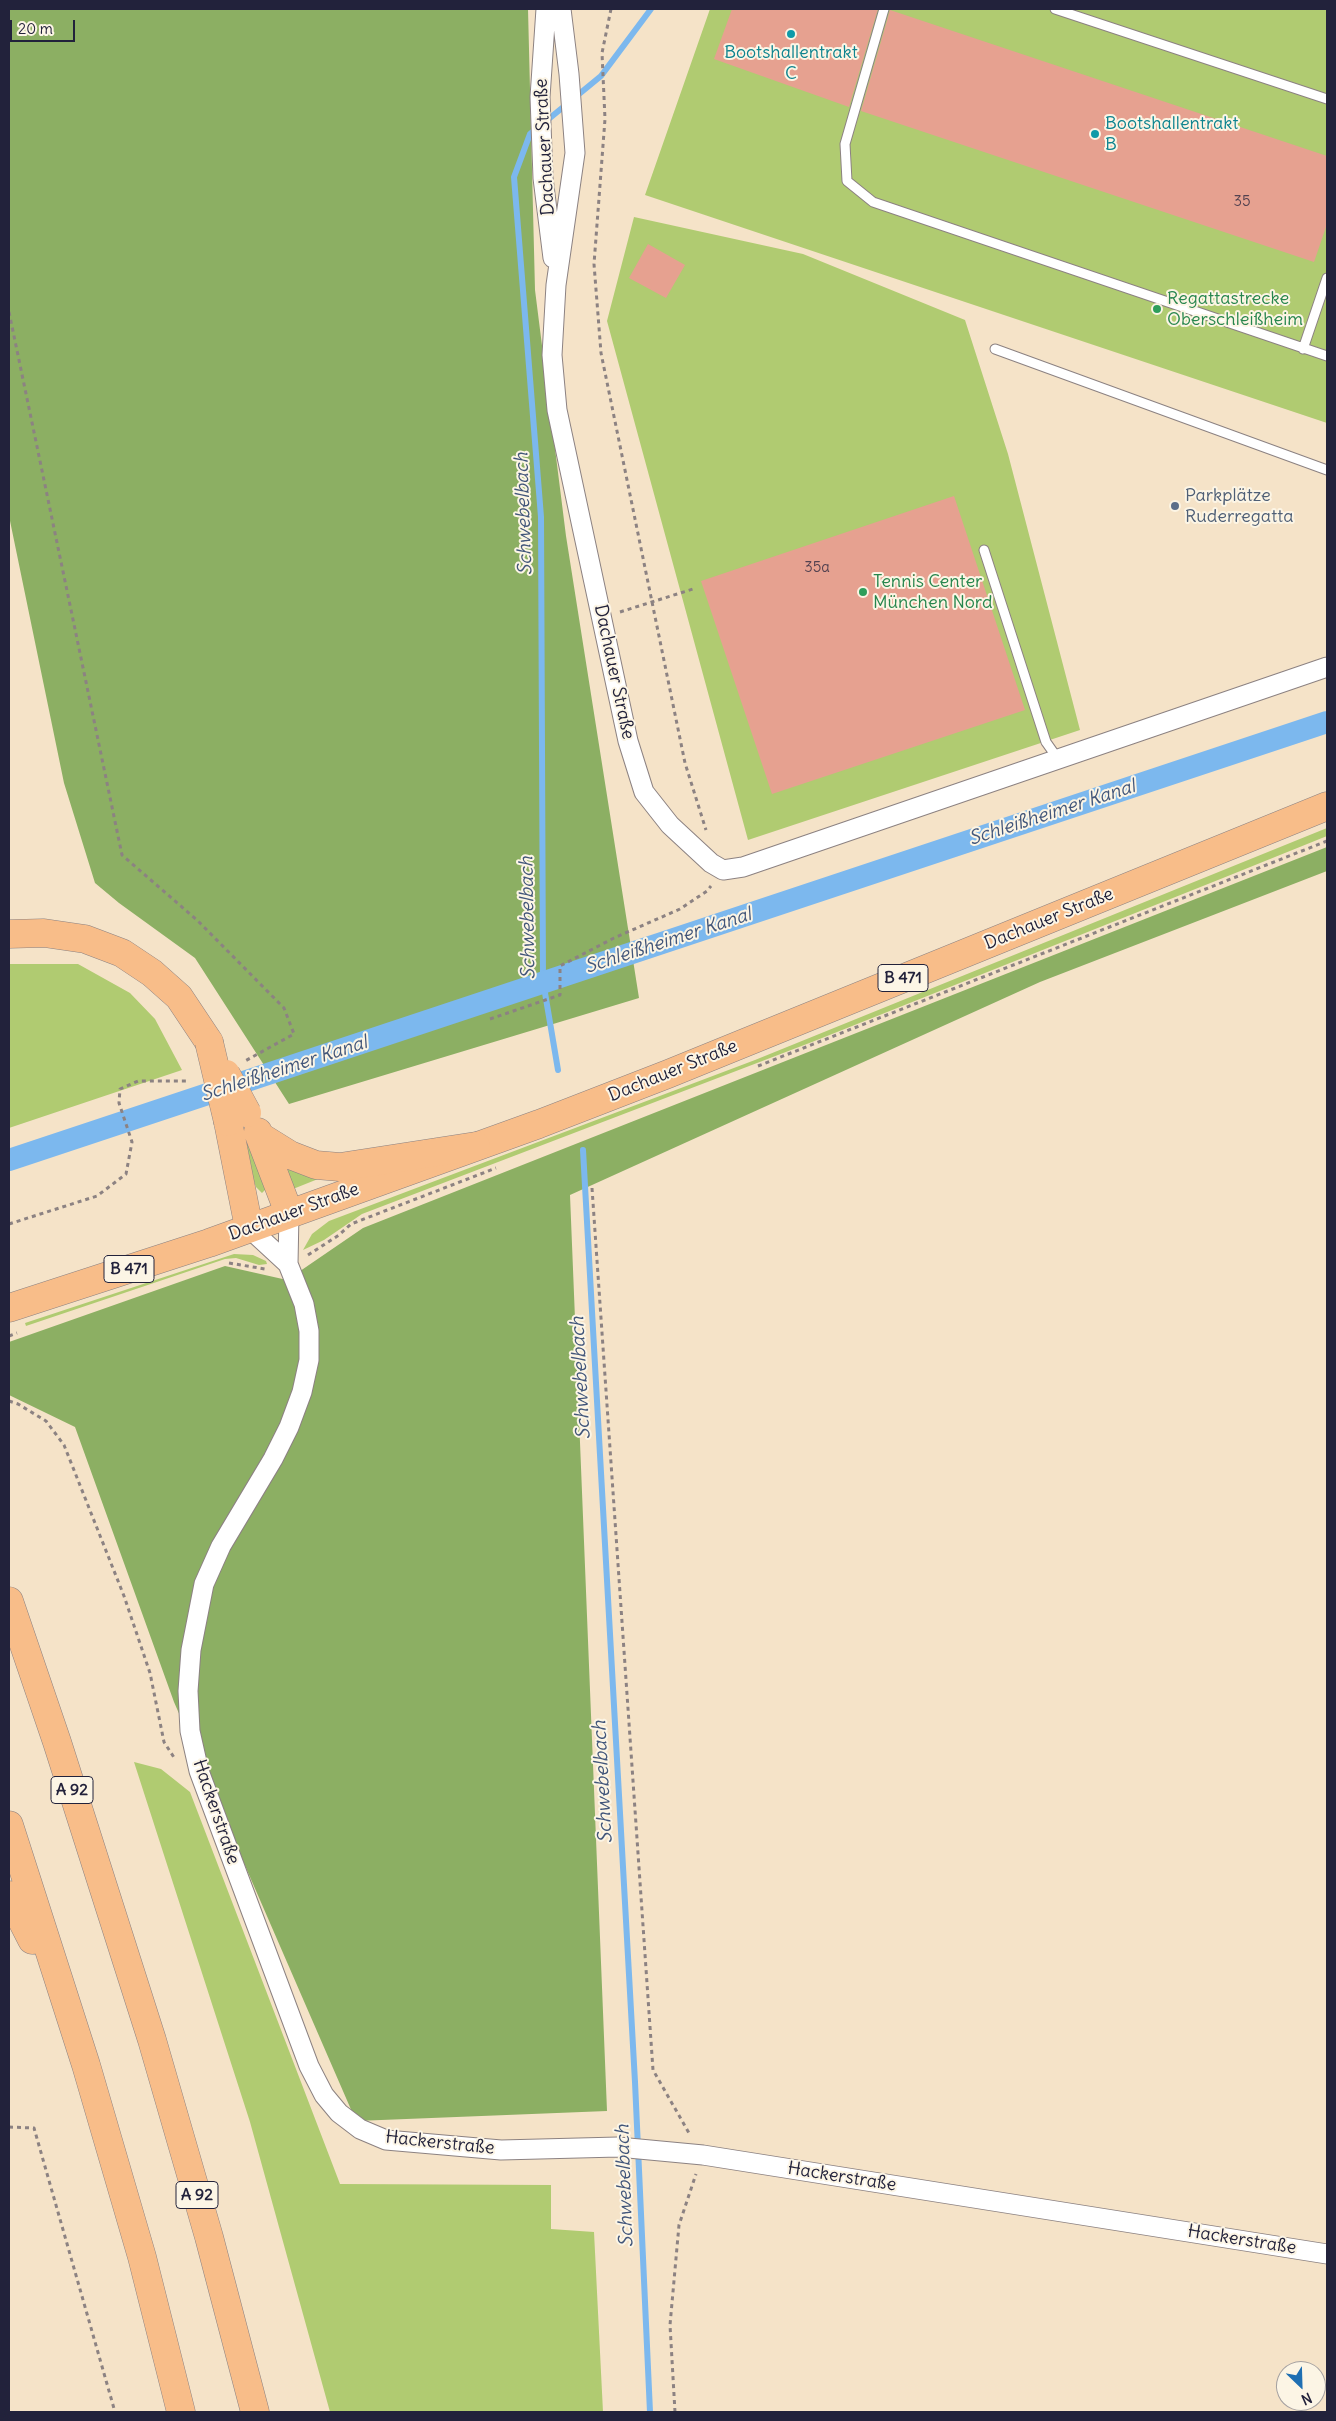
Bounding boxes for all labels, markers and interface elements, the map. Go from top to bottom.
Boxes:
scale bar [12,10,78,42]
text: 20 m [18,19,53,38]
marker: Bootshallentrakt C [785,28,797,40]
place label: Bootshallentrakt C [724,42,858,84]
street label: Dachauer Straße [531,78,559,216]
place label: Bootshallentrakt B [1105,113,1239,156]
marker: Bootshallentrakt B [1089,128,1101,140]
house number: 35 [1233,193,1251,211]
place label: Regattastrecke Oberschleißheim [1167,288,1303,330]
marker: Regattastrecke Oberschleißheim [1151,303,1163,315]
water label: Schwebelbach [510,452,538,576]
place label: Parkplätze Ruderregatta [1185,485,1294,528]
marker: Parkplätze Ruderregatta [1169,500,1181,512]
house number: 35a [804,559,830,577]
place label: Tennis Center München Nord [873,571,993,614]
marker: Tennis Center München Nord [857,586,869,598]
street label: Dachauer Straße [589,603,639,741]
water label: Schleißheimer Kanal [966,775,1138,851]
water label: Schwebelbach [516,856,540,980]
street label: Dachauer Straße [981,883,1117,955]
water label: Schleißheimer Kanal [582,903,754,979]
road number: B 471 [878,964,928,991]
water label: Schleißheimer Kanal [198,1031,370,1107]
street label: Dachauer Straße [605,1035,741,1107]
street label: Dachauer Straße [226,1178,362,1246]
road number: B 471 [104,1256,154,1282]
water label: Schwebelbach [566,1316,596,1440]
water label: Schwebelbach [588,1720,618,1844]
street label: Hackerstraße [188,1757,244,1867]
road number: A 92 [51,1776,93,1804]
water label: Schwebelbach [611,2124,639,2248]
street label: Hackerstraße [384,2127,496,2159]
street label: Hackerstraße [786,2158,898,2196]
road number: A 92 [176,2182,218,2208]
street label: Hackerstraße [1186,2221,1298,2259]
north arrow [1276,2361,1326,2411]
text: N [1299,2389,1315,2409]

